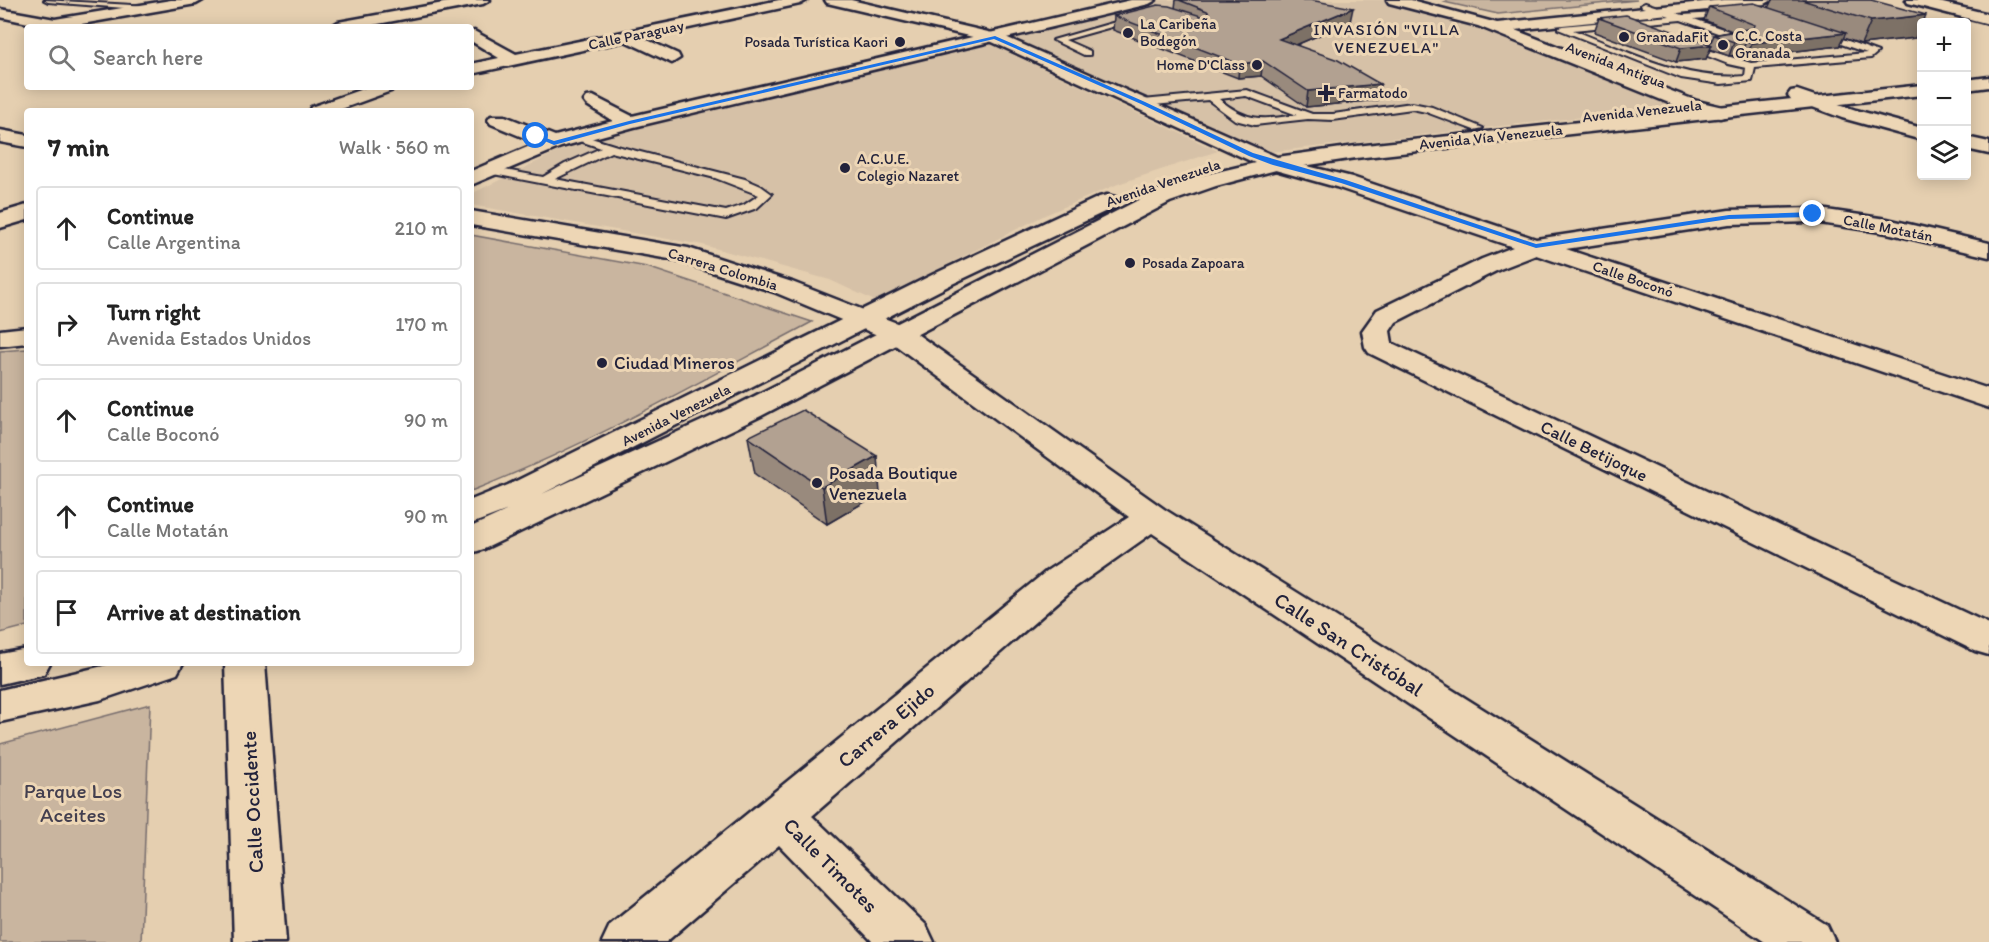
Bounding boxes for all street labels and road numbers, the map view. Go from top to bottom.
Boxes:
street label: Calle Paraguay [587,16,685,54]
street label: Avenida Antigua [1563,38,1669,92]
street label: Avenida Venezuela [1582,96,1703,126]
street label: Avenida Vía Venezuela [1418,120,1564,154]
street label: Avenida Venezuela [1104,155,1223,211]
street label: Calle Motatán [1842,210,1934,246]
street label: Carrera Colombia [666,244,780,294]
street label: Calle Boconó [1590,257,1676,301]
street label: Avenida Venezuela [619,380,734,450]
street label: Calle Betijoque [1537,416,1651,486]
street label: Calle San Cristóbal [1270,586,1428,702]
street label: Carrera Ejido [832,677,940,773]
street label: Calle Occidente [236,730,268,874]
street label: Calle Timotes [778,812,884,918]

